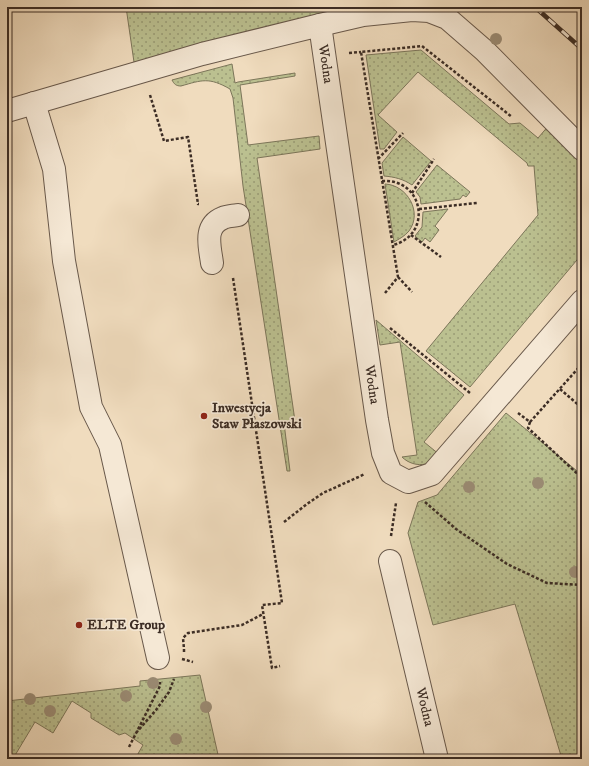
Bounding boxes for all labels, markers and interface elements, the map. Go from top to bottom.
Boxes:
street label: Wodna [314,42,337,85]
street label: Wodna [360,363,384,405]
place label: Inwestycja Staw Płaszowski [212,399,302,433]
marker: Inwestycja Staw Płaszowski [199,411,209,421]
place label: ELTE Group [87,616,165,634]
marker: ELTE Group [74,620,84,630]
street label: Wodna [411,685,438,728]

